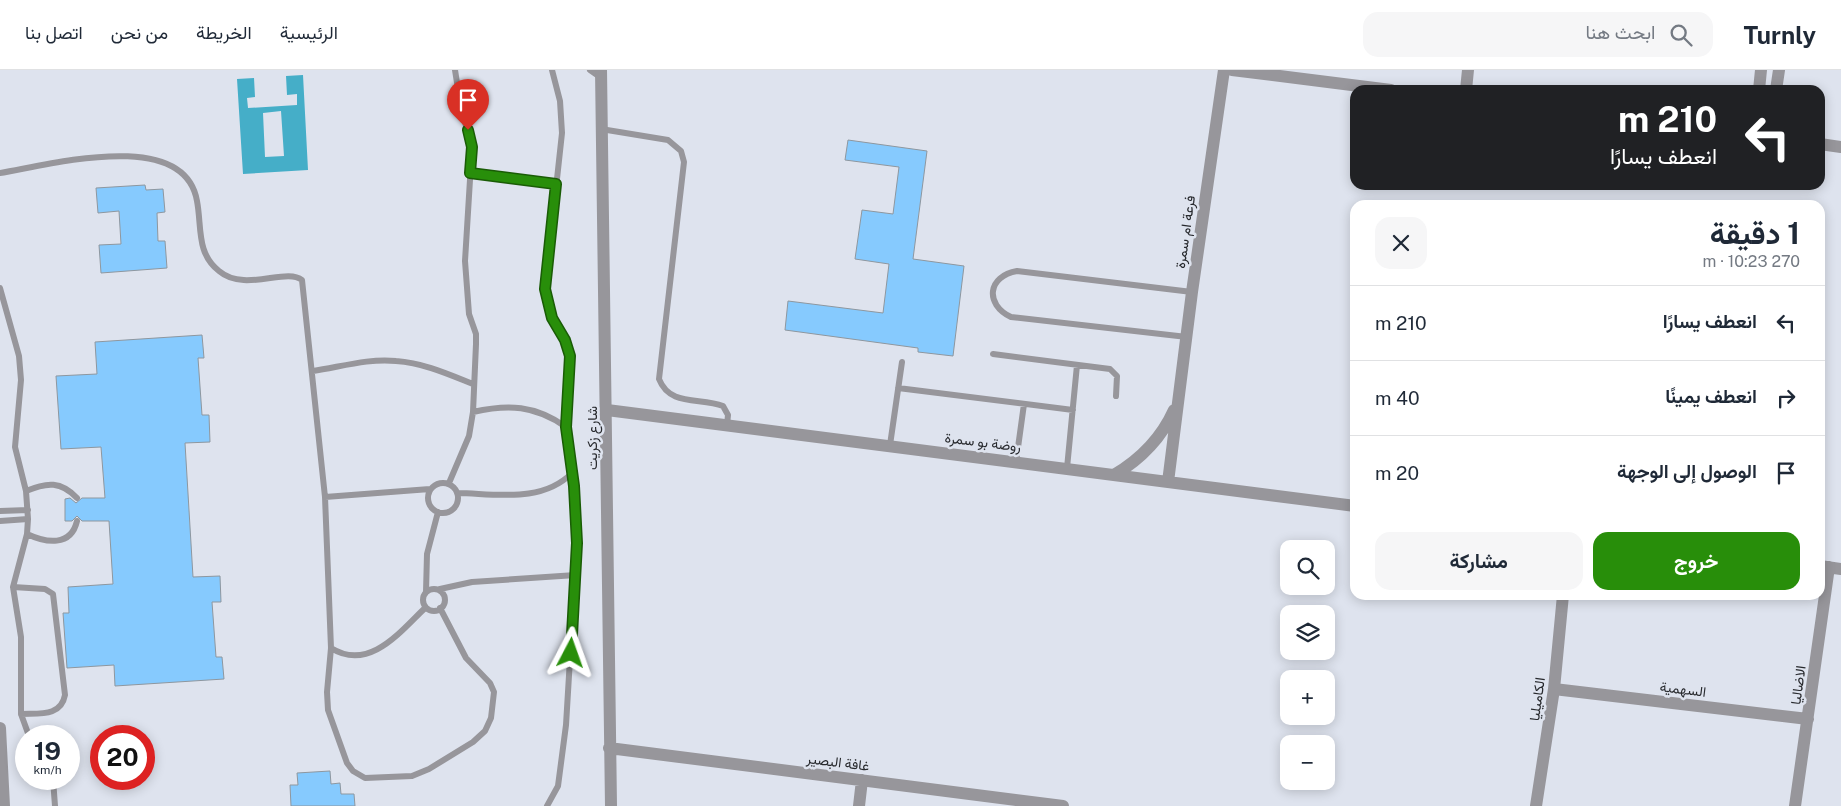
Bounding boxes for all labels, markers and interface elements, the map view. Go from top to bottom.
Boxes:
search box [1363,12,1713,57]
text: ابحث هنا [1586,21,1655,43]
icon: search [1667,21,1695,49]
text: Turnly [1743,21,1816,49]
text: اتصل بنا [25,22,83,43]
text: من نحن [111,22,168,43]
text: الخريطة [196,22,252,43]
text: الرئيسية [280,22,338,43]
pin [447,79,489,130]
icon: arrive [454,86,482,114]
text: 210 m [1618,99,1717,140]
icon: left [1735,105,1800,170]
text: انعطف يسارًا [1610,143,1717,169]
street label: فرعة ام سمرة [1172,194,1199,270]
text: 1 دقيقة [1710,215,1800,251]
button: close [1375,217,1427,269]
text: 270 m · 10:23 [1702,252,1800,271]
icon: left [1772,309,1800,337]
text: انعطف يسارًا [1663,310,1757,332]
text: 210 m [1375,312,1427,334]
icon: right [1772,384,1800,412]
text: انعطف يمينًا [1665,385,1757,407]
text: 40 m [1375,387,1420,409]
street label: شارع زكريت [584,406,603,470]
street label: روضة بو سمرة [944,429,1022,456]
icon: arrive [1772,459,1800,487]
text: الوصول إلى الوجهة [1617,460,1757,482]
text: 20 m [1375,462,1419,484]
button: مشاركة [1375,532,1583,590]
button: خروج [1593,532,1800,590]
map controls [1280,540,1335,790]
button: search [1280,540,1335,595]
button: layers [1280,605,1335,660]
position arrow [544,626,596,678]
street label: الاضاليا [1787,664,1809,706]
button: + [1280,670,1335,725]
street label: الكاميليا [1526,676,1548,722]
street label: السهمية [1659,678,1707,701]
speed limit sign: 20 [90,725,155,790]
button: − [1280,735,1335,790]
text: 19 [34,736,61,766]
street label: غافة البصير [805,750,870,775]
text: km/h [33,763,62,777]

